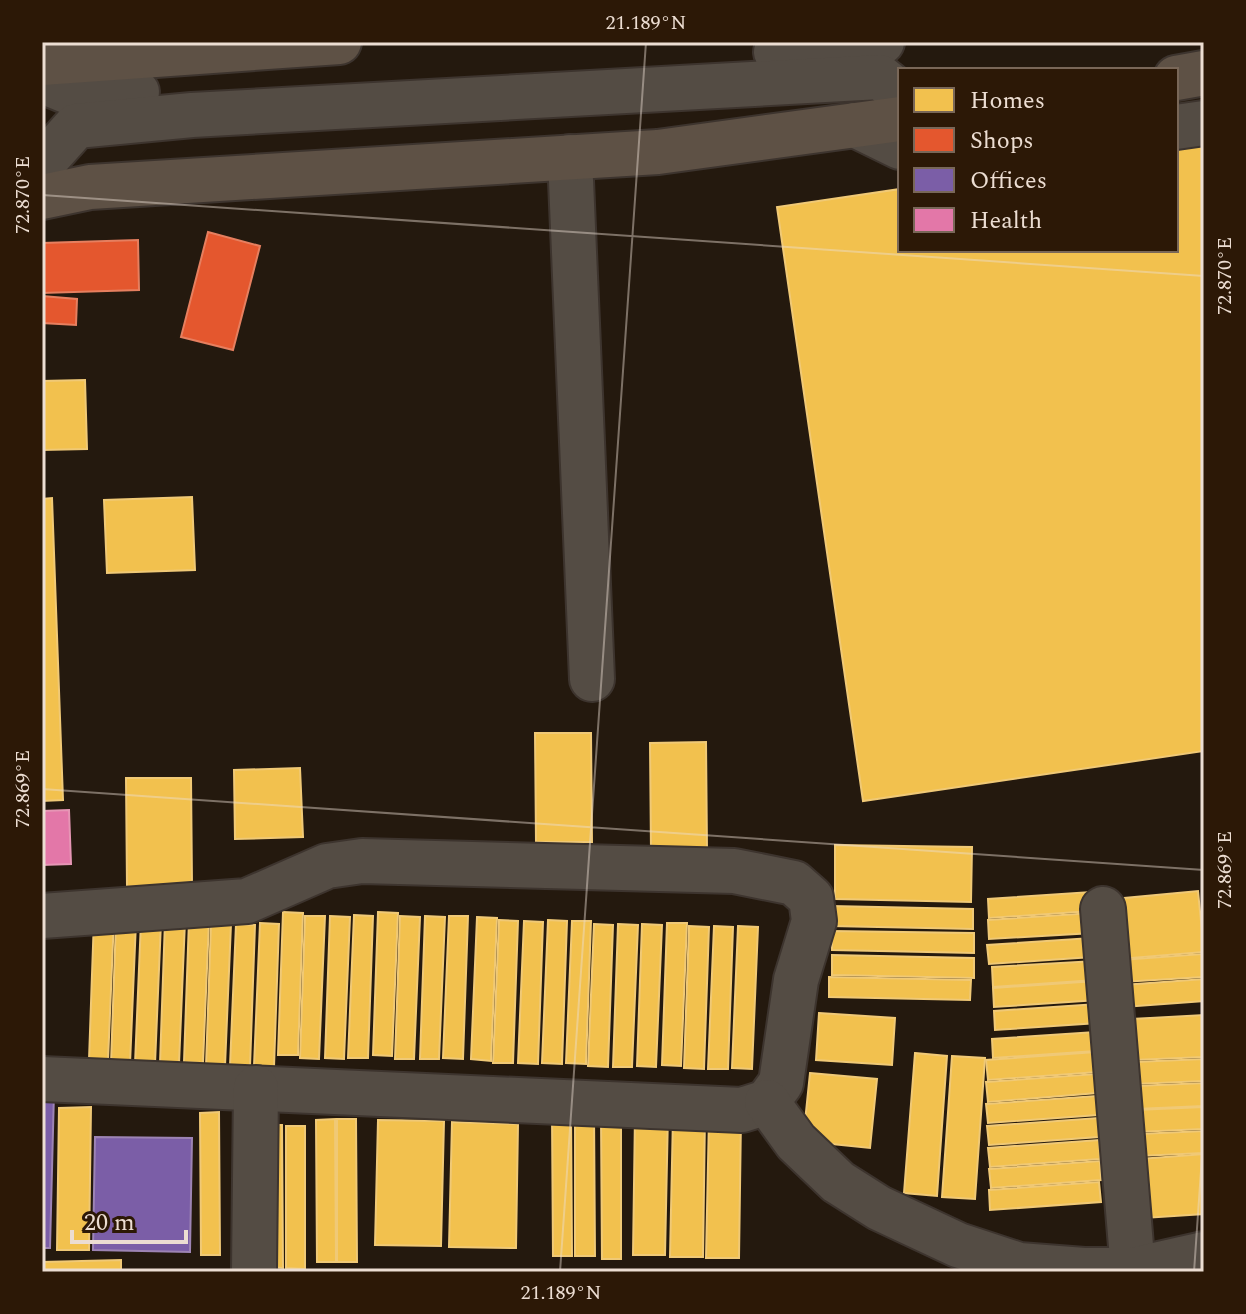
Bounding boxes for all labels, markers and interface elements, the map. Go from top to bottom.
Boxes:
text: 21.189°N [606,8,686,38]
legend [898,68,1178,252]
text: Homes [970,83,1045,119]
text: Shops [970,123,1034,159]
text: 72.870°E [8,156,38,234]
text: Offices [970,163,1047,199]
text: Health [970,203,1042,239]
text: 72.870°E [1210,237,1240,315]
text: 72.869°E [8,750,38,828]
text: 72.869°E [1210,831,1240,909]
scale bar [72,1194,186,1244]
text: 20 m [84,1205,135,1241]
text: 21.189°N [521,1278,601,1308]

